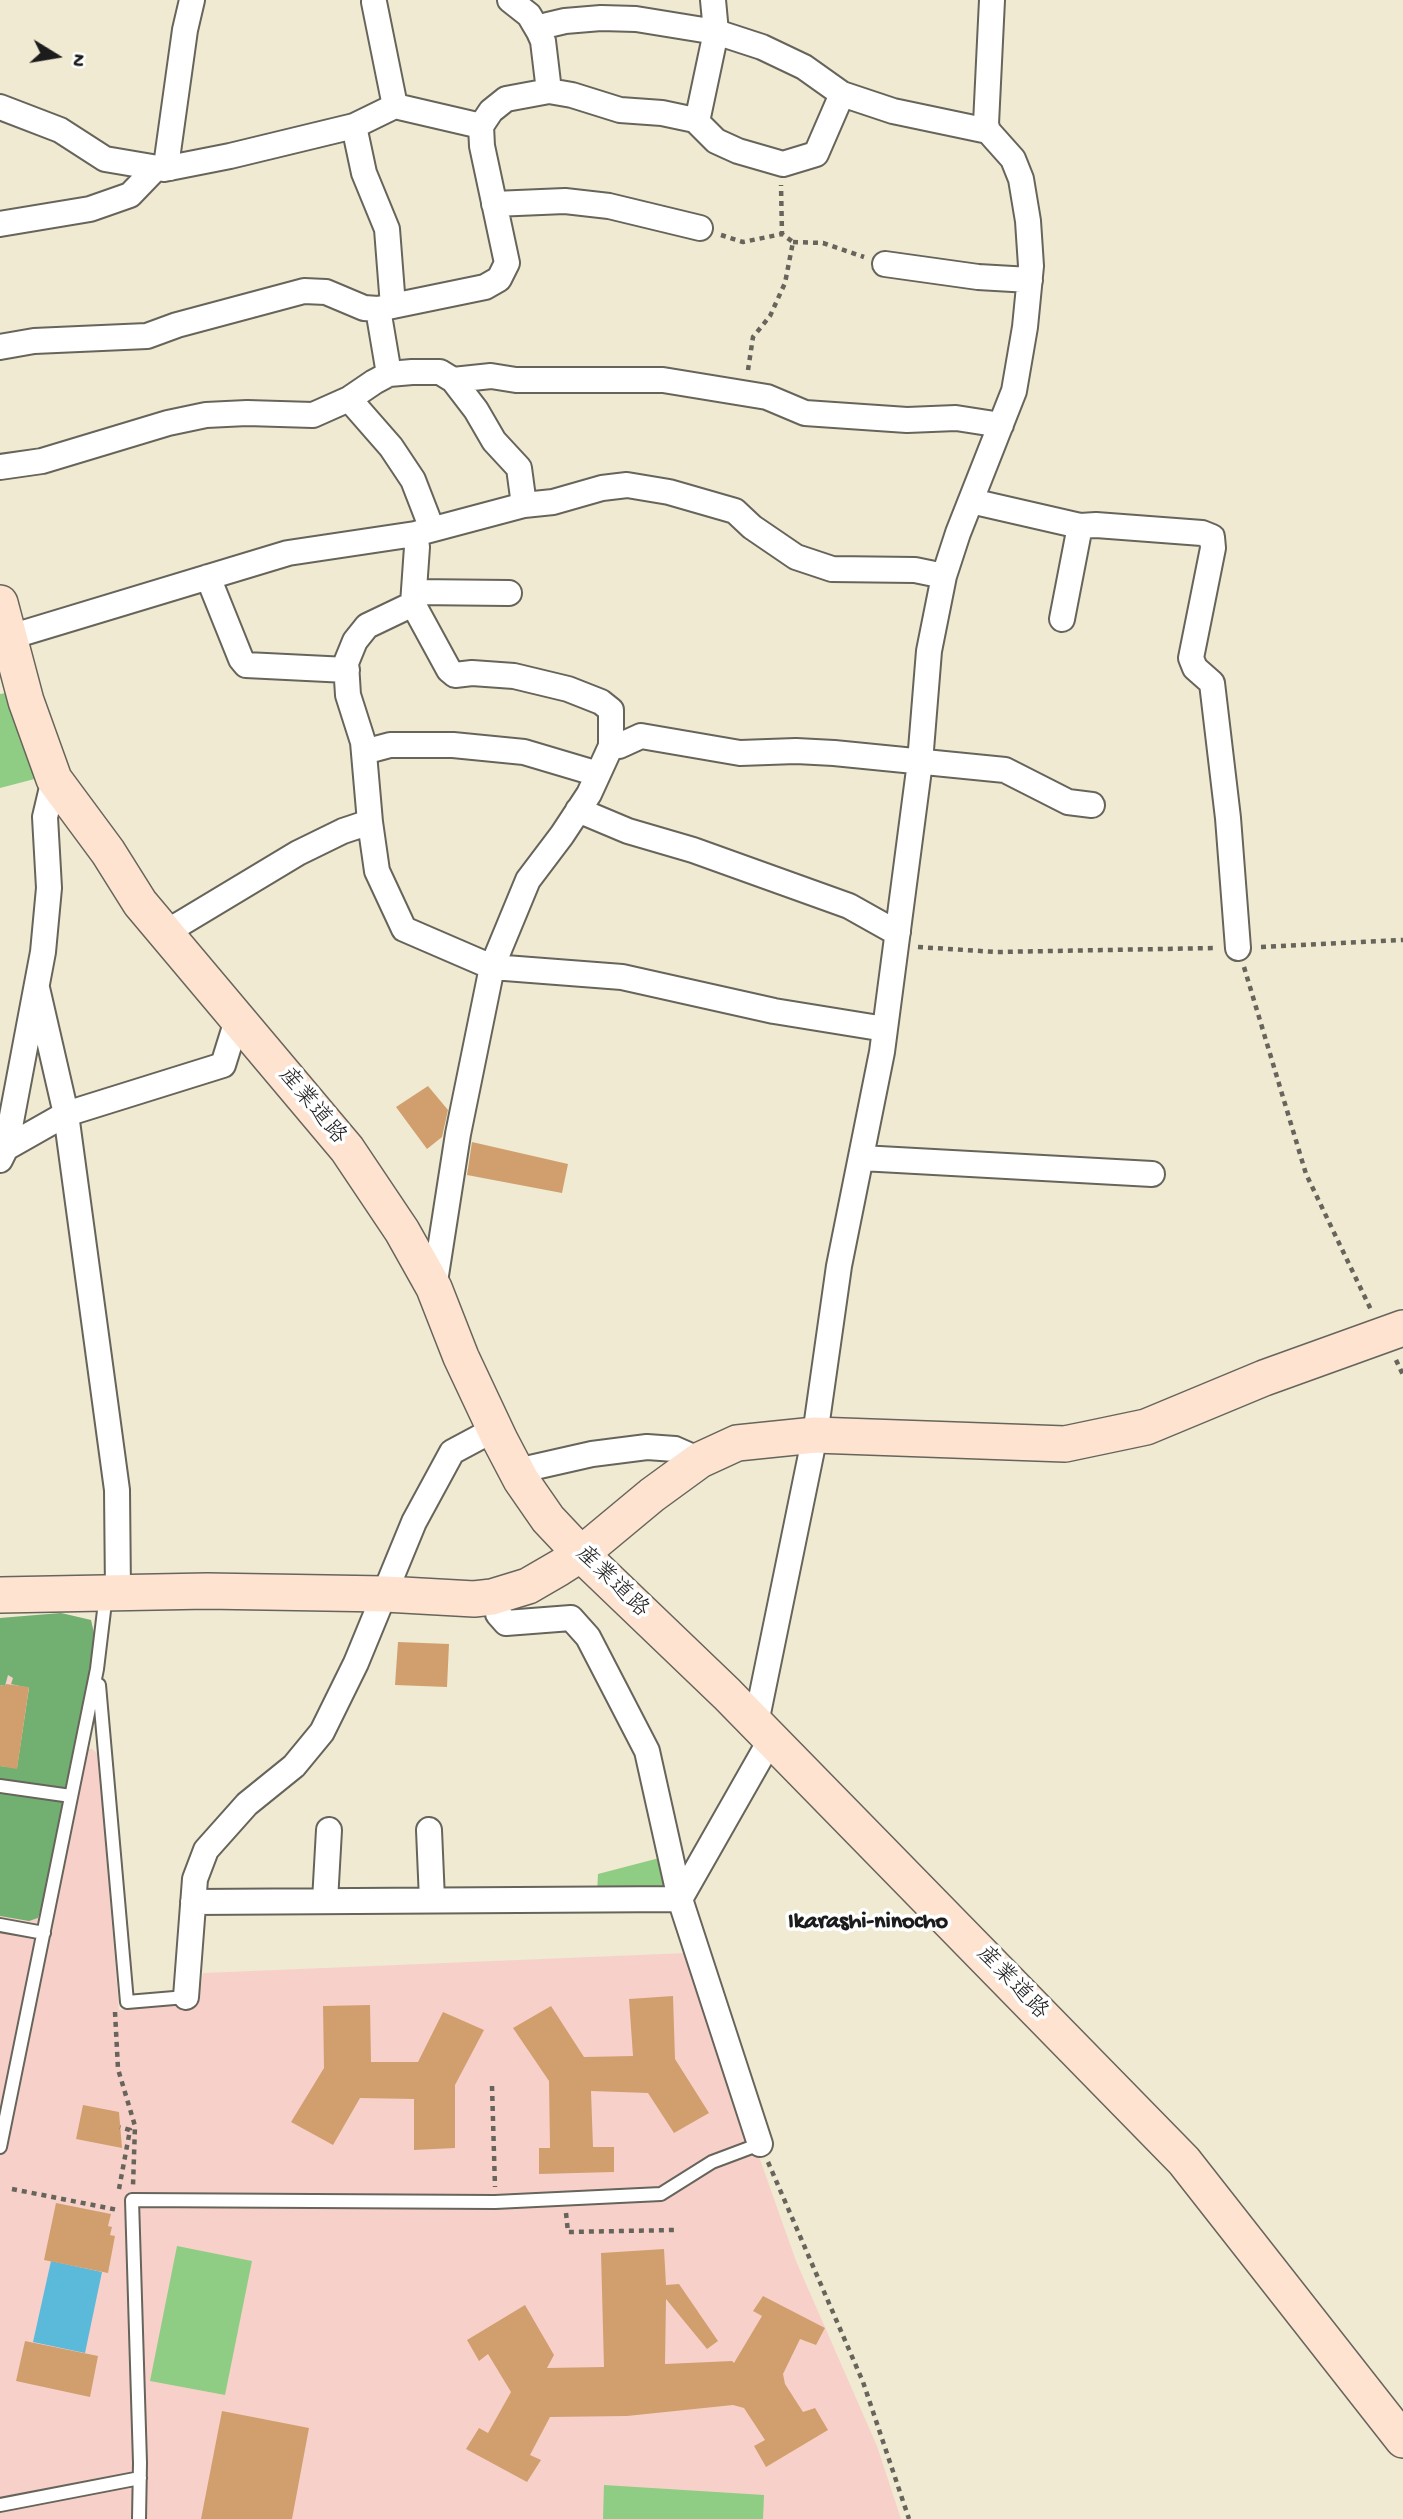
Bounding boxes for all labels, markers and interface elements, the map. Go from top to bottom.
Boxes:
north arrow [21,21,91,91]
text: N [65,52,90,68]
street label: 産業道路 [271,1063,351,1151]
street label: 産業道路 [568,1541,654,1625]
district label: Ikarashi-ninocho [788,1909,948,1937]
street label: 産業道路 [969,1941,1053,2027]

